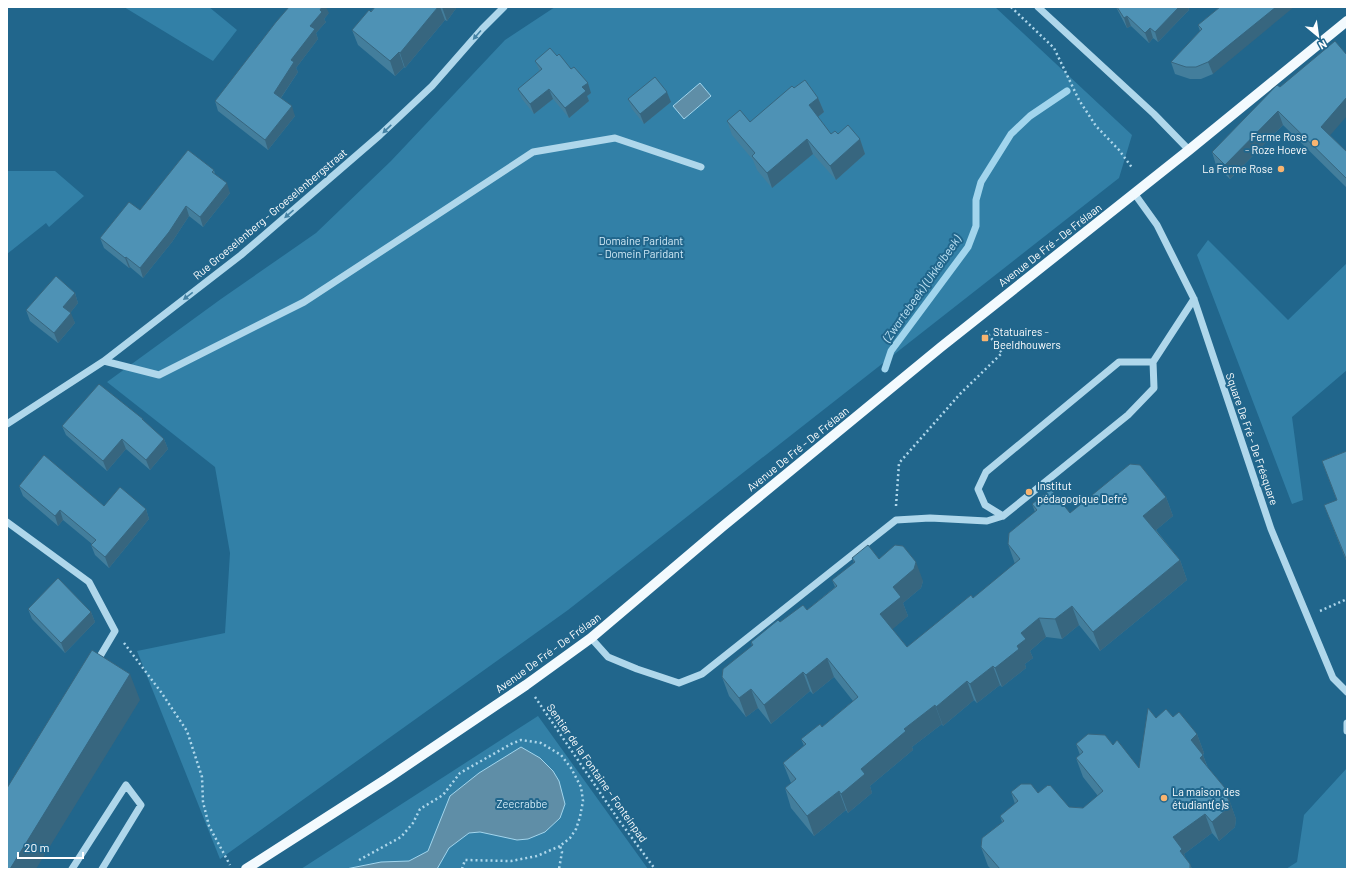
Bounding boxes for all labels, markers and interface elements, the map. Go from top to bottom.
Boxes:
north arrow [1298,16,1338,56]
one-way arrow [472,30,481,40]
text: N [1317,38,1329,53]
one-way arrow [382,124,392,133]
place label: Ferme Rose - Roze Hoeve [1245,130,1307,156]
marker: Ferme Rose - Roze Hoeve [1310,138,1320,148]
street label: Rue Groeselenberg - Groeselenbergstraat [190,145,349,282]
place label: La Ferme Rose [1202,162,1273,175]
marker: La Ferme Rose [1276,164,1286,174]
street label: Avenue De Fré - De Frélaan [996,200,1104,289]
one-way arrow [284,209,294,218]
water label: (Zwartebeek) (Ukkelbeek) [879,232,964,344]
park label: Domaine Paridant - Domein Paridant [598,234,684,260]
one-way arrow [183,292,194,300]
place label: Statuaires - Beeldhouwers [993,325,1061,351]
marker: Statuaires - Beeldhouwers [980,333,990,343]
street label: Square De Fré - De Frésquare [1224,371,1281,507]
street label: Avenue De Fré - De Frélaan [744,404,851,494]
place label: Institut pédagogique Defré [1037,479,1128,505]
marker: Institut pédagogique Defré [1024,487,1034,497]
street label: Avenue De Fré - De Frélaan [492,610,603,695]
street label: Sentier de la Fontaine - Fonteinpad [544,701,650,844]
place label: La maison des étudiant(e)s [1172,785,1240,811]
marker: La maison des étudiant(e)s [1159,793,1169,803]
park label: Zeecrabbe [497,797,548,810]
scale bar [18,834,83,860]
text: 20 m [24,840,50,854]

